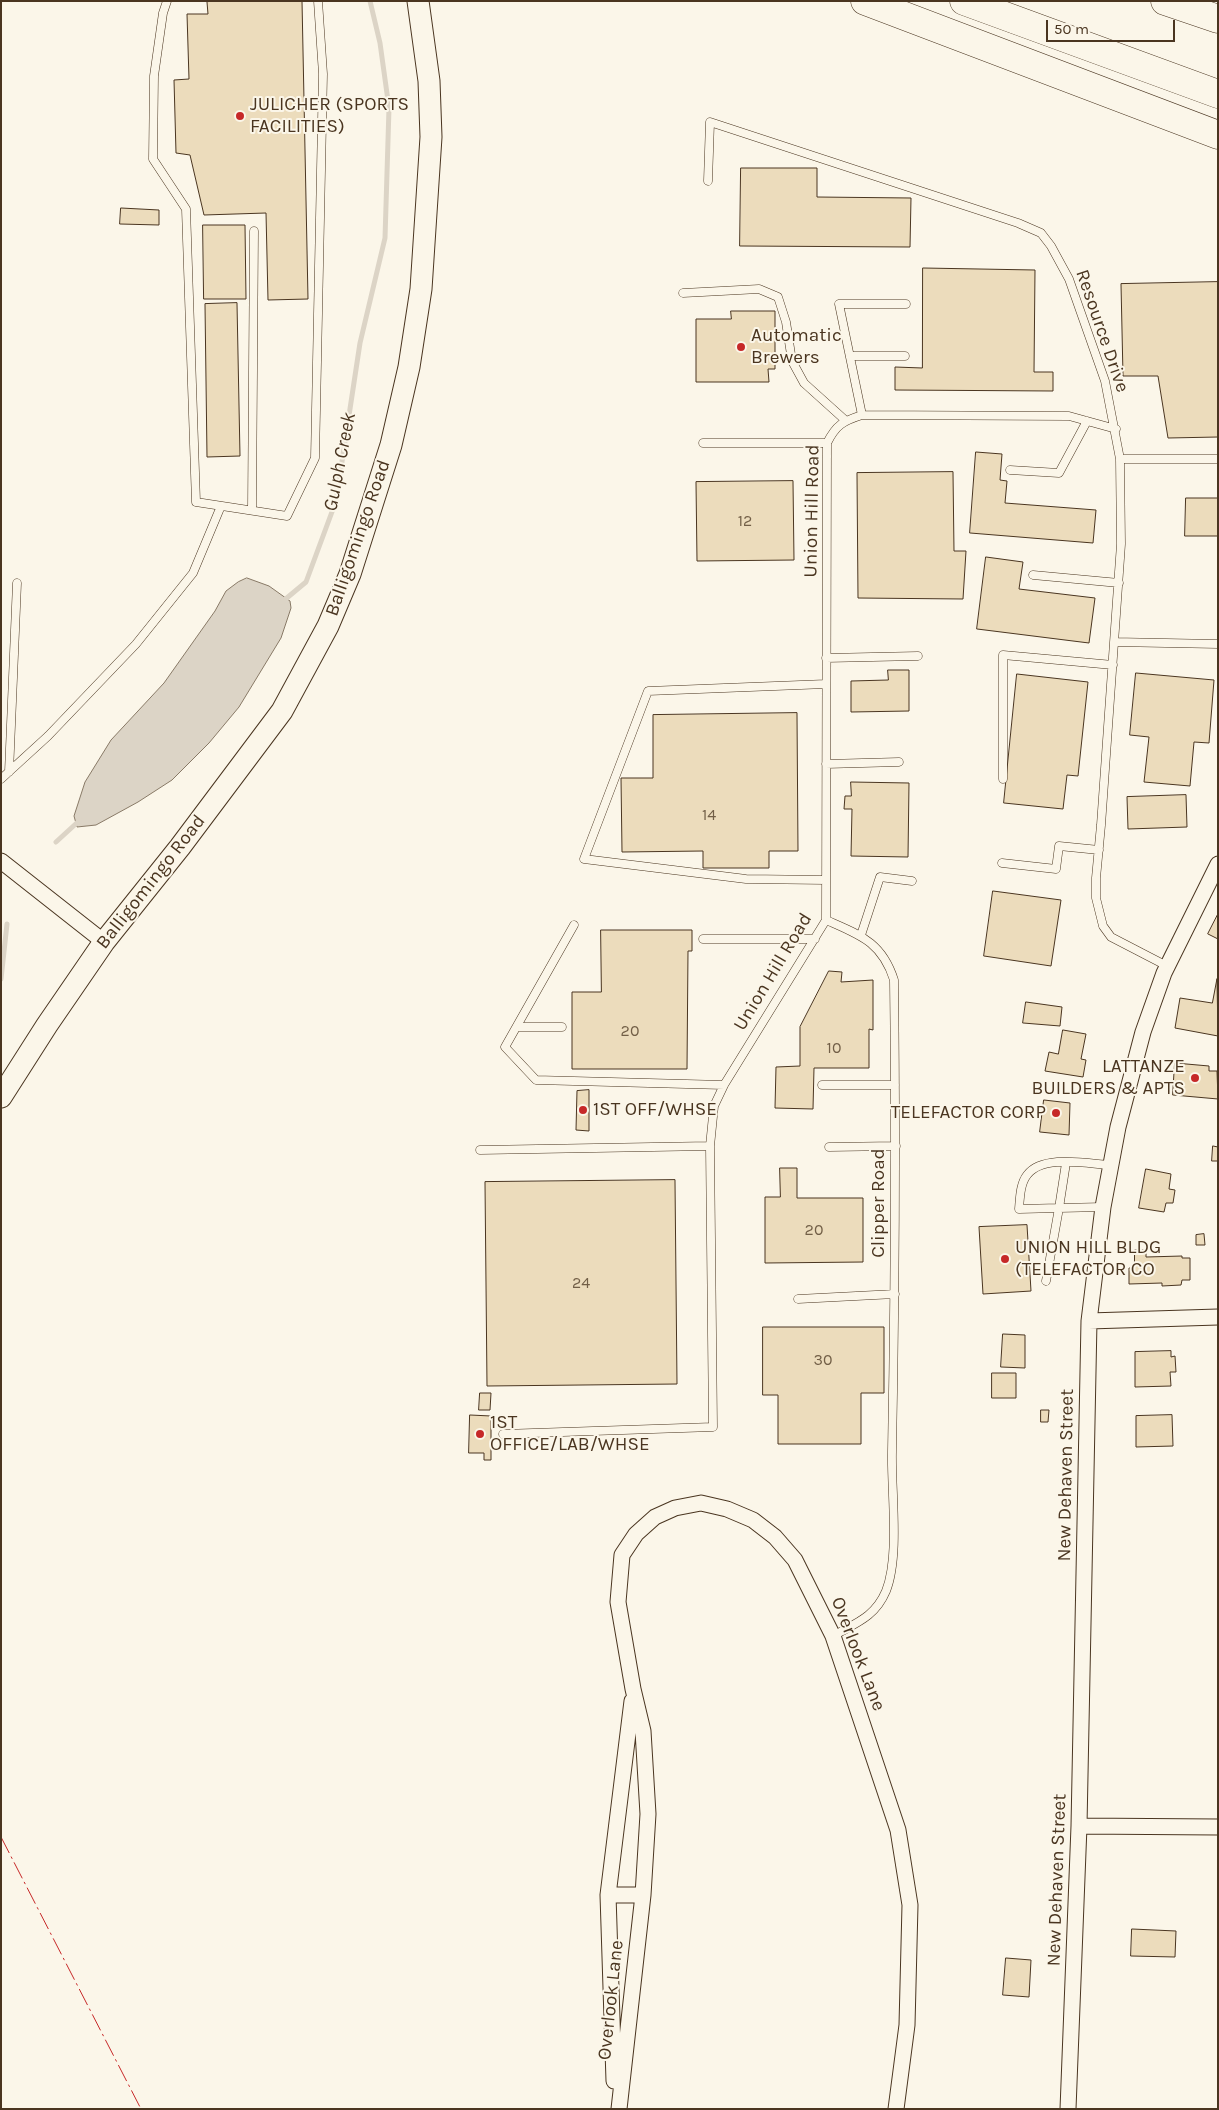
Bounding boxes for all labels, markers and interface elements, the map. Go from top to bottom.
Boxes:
scale bar [1049,10,1178,42]
text: 50 m [1054,20,1089,38]
place label: JULICHER (SPORTS FACILITIES) [250,94,409,138]
marker: JULICHER (SPORTS FACILITIES) [234,110,246,122]
street label: Resource Drive [1070,267,1134,395]
place label: Automatic Brewers [751,325,842,369]
marker: Automatic Brewers [735,341,747,353]
water label: Gulph Creek [319,411,361,513]
street label: Union Hill Road [799,444,825,578]
street label: Balligomingo Road [321,457,395,619]
house number: 12 [738,511,752,531]
house number: 14 [702,805,716,825]
street label: Balligomingo Road [92,810,210,954]
street label: Union Hill Road [729,909,817,1035]
house number: 20 [621,1021,639,1041]
house number: 10 [827,1038,841,1058]
place label: LATTANZE BUILDERS & APTS [1031,1056,1185,1100]
marker: LATTANZE BUILDERS & APTS [1189,1072,1201,1084]
place label: 1ST OFF/WHSE [593,1099,717,1121]
place label: TELEFACTOR CORP [891,1102,1046,1124]
marker: 1ST OFF/WHSE [577,1104,589,1116]
marker: TELEFACTOR CORP [1050,1107,1062,1119]
street label: Clipper Road [868,1148,890,1258]
house number: 20 [805,1220,823,1240]
place label: UNION HILL BLDG (TELEFACTOR CO [1015,1237,1161,1281]
marker: UNION HILL BLDG (TELEFACTOR CO [999,1253,1011,1265]
house number: 24 [572,1273,590,1293]
house number: 30 [814,1350,832,1370]
street label: New Dehaven Street [1053,1388,1079,1562]
place label: 1ST OFFICE/LAB/WHSE [490,1412,650,1456]
marker: 1ST OFFICE/LAB/WHSE [474,1428,486,1440]
street label: Overlook Lane [826,1594,890,1714]
street label: New Dehaven Street [1043,1793,1071,1967]
street label: Overlook Lane [593,1939,629,2061]

